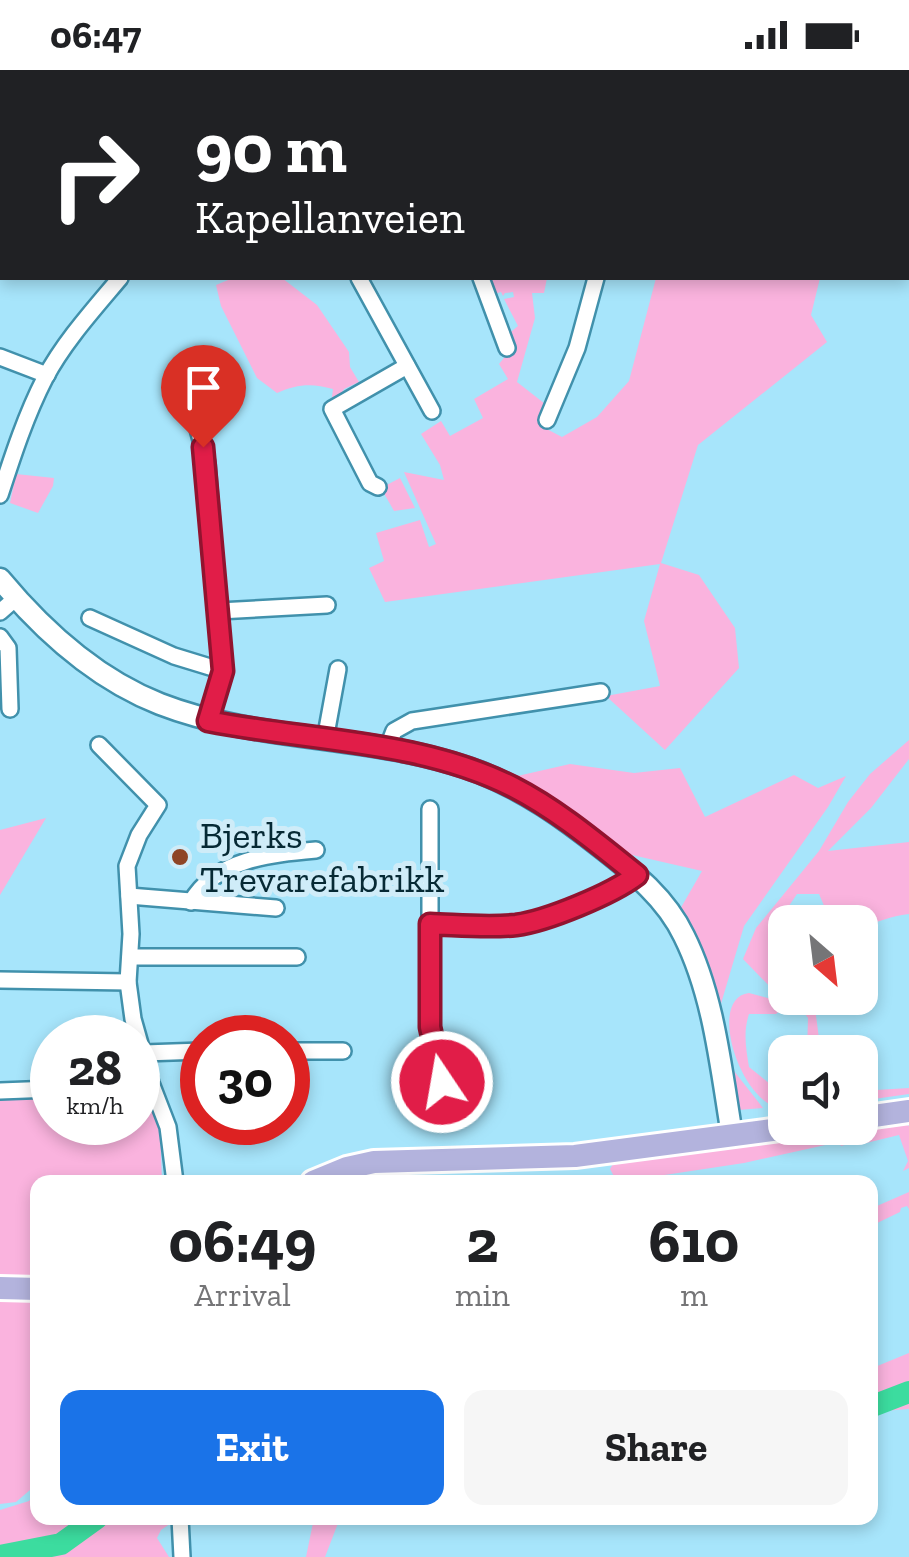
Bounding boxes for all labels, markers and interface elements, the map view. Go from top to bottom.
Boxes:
text: 06:47 [50,12,141,58]
text: 90 m [195,106,347,190]
icon: right [30,110,160,240]
text: Kapellanveien [195,191,465,245]
pin [161,345,246,448]
icon: arrive [176,360,231,415]
place label: Bjerks Trevarefabrikk [200,812,445,902]
marker: Bjerks Trevarefabrikk [169,846,191,868]
north arrow [768,905,878,1015]
map controls [768,905,878,1145]
speed limit sign: 30 [180,1015,310,1145]
position arrow [390,1030,494,1134]
button: sound [768,1035,878,1145]
text: 28 [68,1038,122,1098]
text: km/h [66,1090,124,1120]
text: 06:49 [169,1205,316,1277]
text: 2 [466,1205,499,1277]
text: 610 [648,1205,739,1277]
text: Arrival [194,1276,291,1314]
text: min [455,1276,510,1314]
text: m [680,1276,708,1314]
button: Exit [60,1390,444,1505]
button: Share [464,1390,848,1505]

